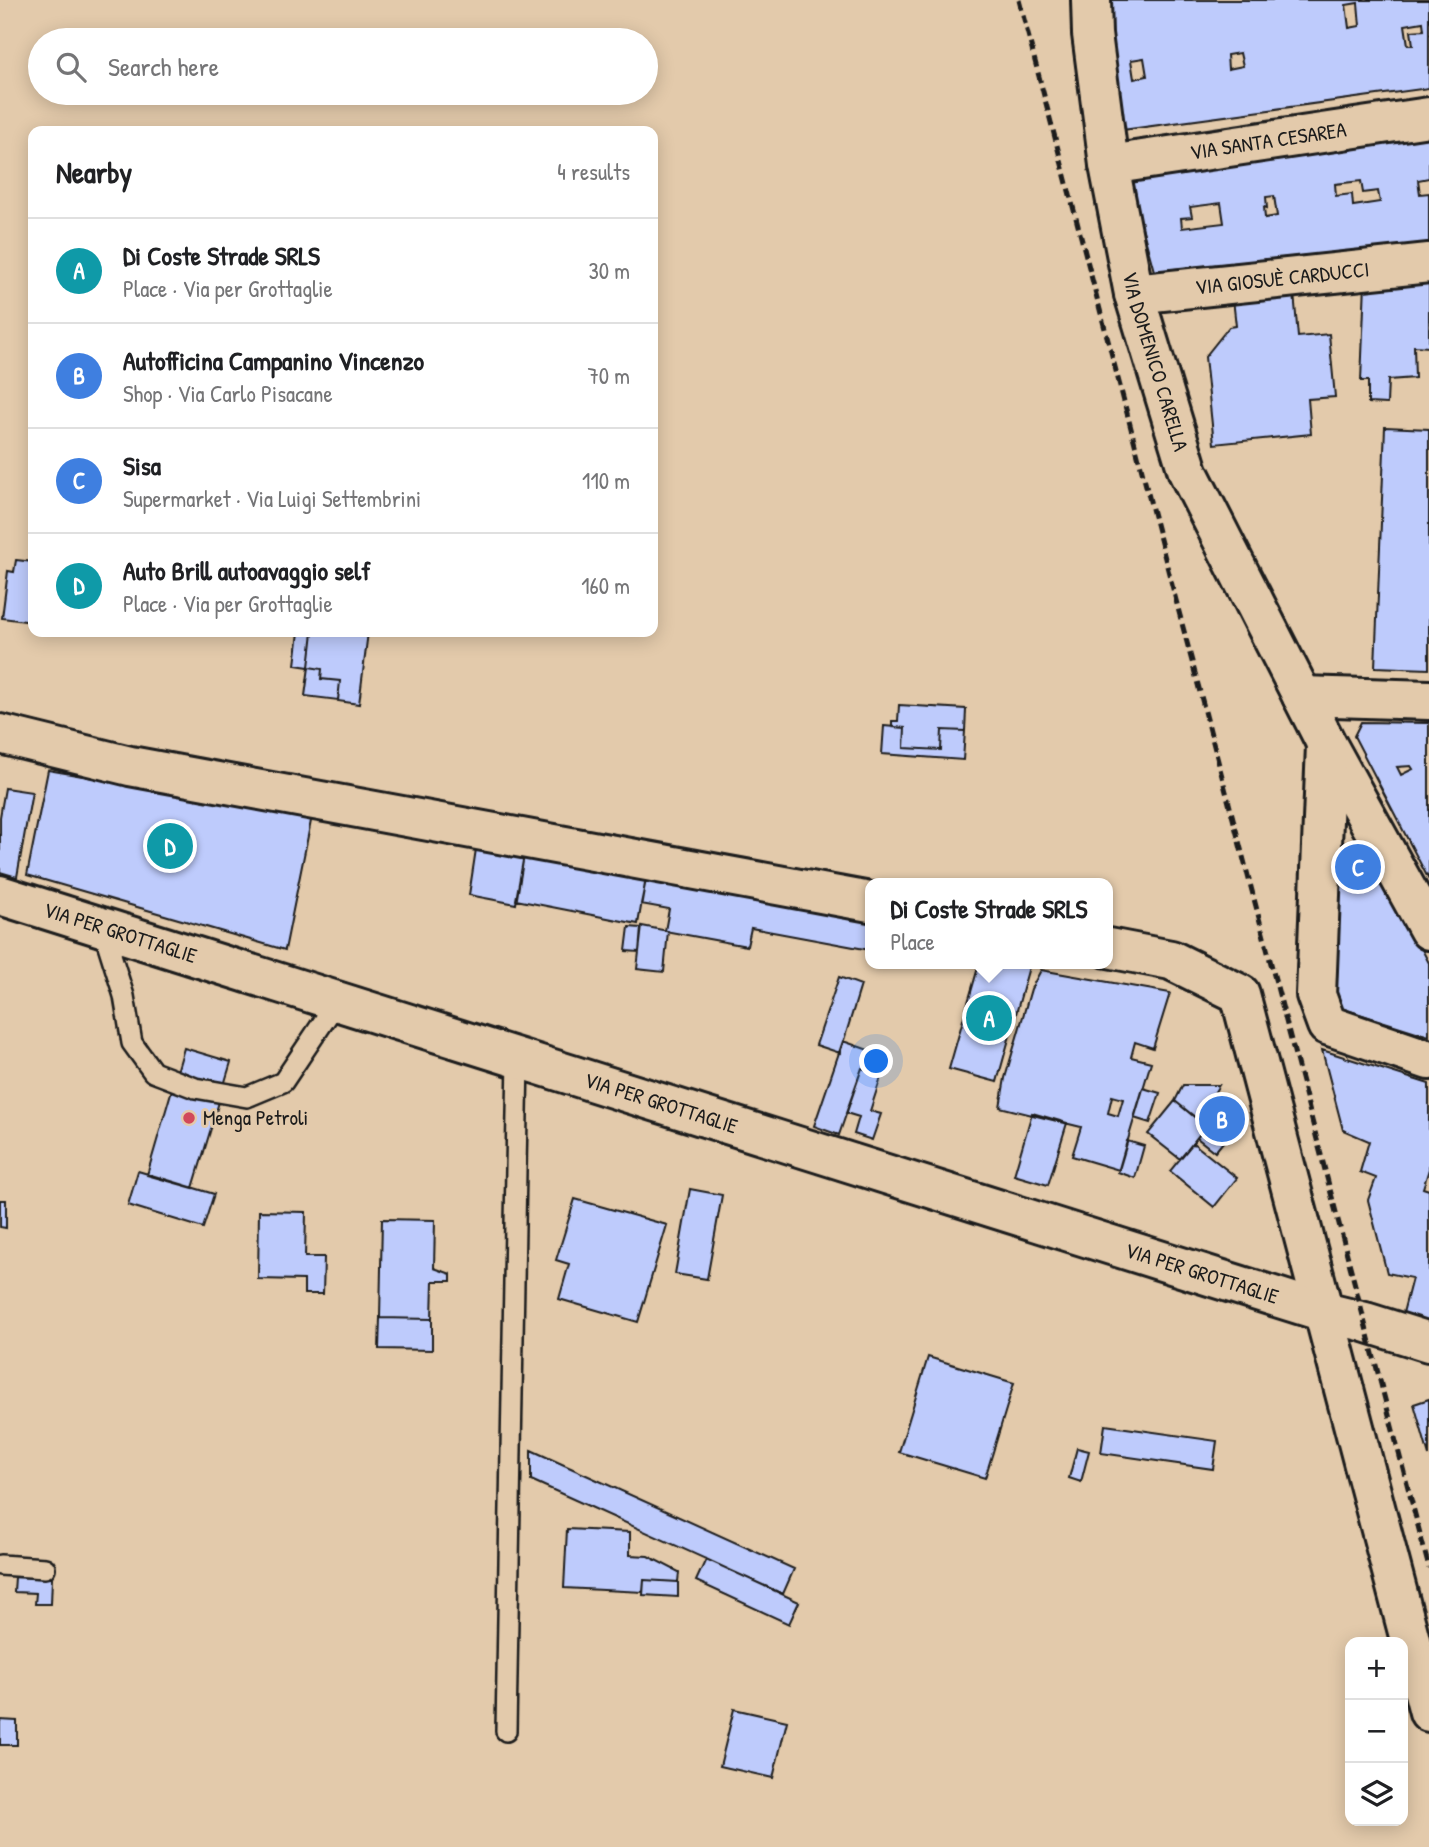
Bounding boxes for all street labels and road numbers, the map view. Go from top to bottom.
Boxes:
street label: VIA SANTA CESAREA [1188,115,1348,167]
street label: VIA GIOSUÈ CARDUCCI [1194,254,1371,301]
street label: VIA DOMENICO CARELLA [1116,269,1196,454]
street label: VIA PER GROTTAGLIE [40,895,201,970]
street label: VIA PER GROTTAGLIE [581,1065,741,1140]
street label: VIA PER GROTTAGLIE [1122,1235,1282,1311]

